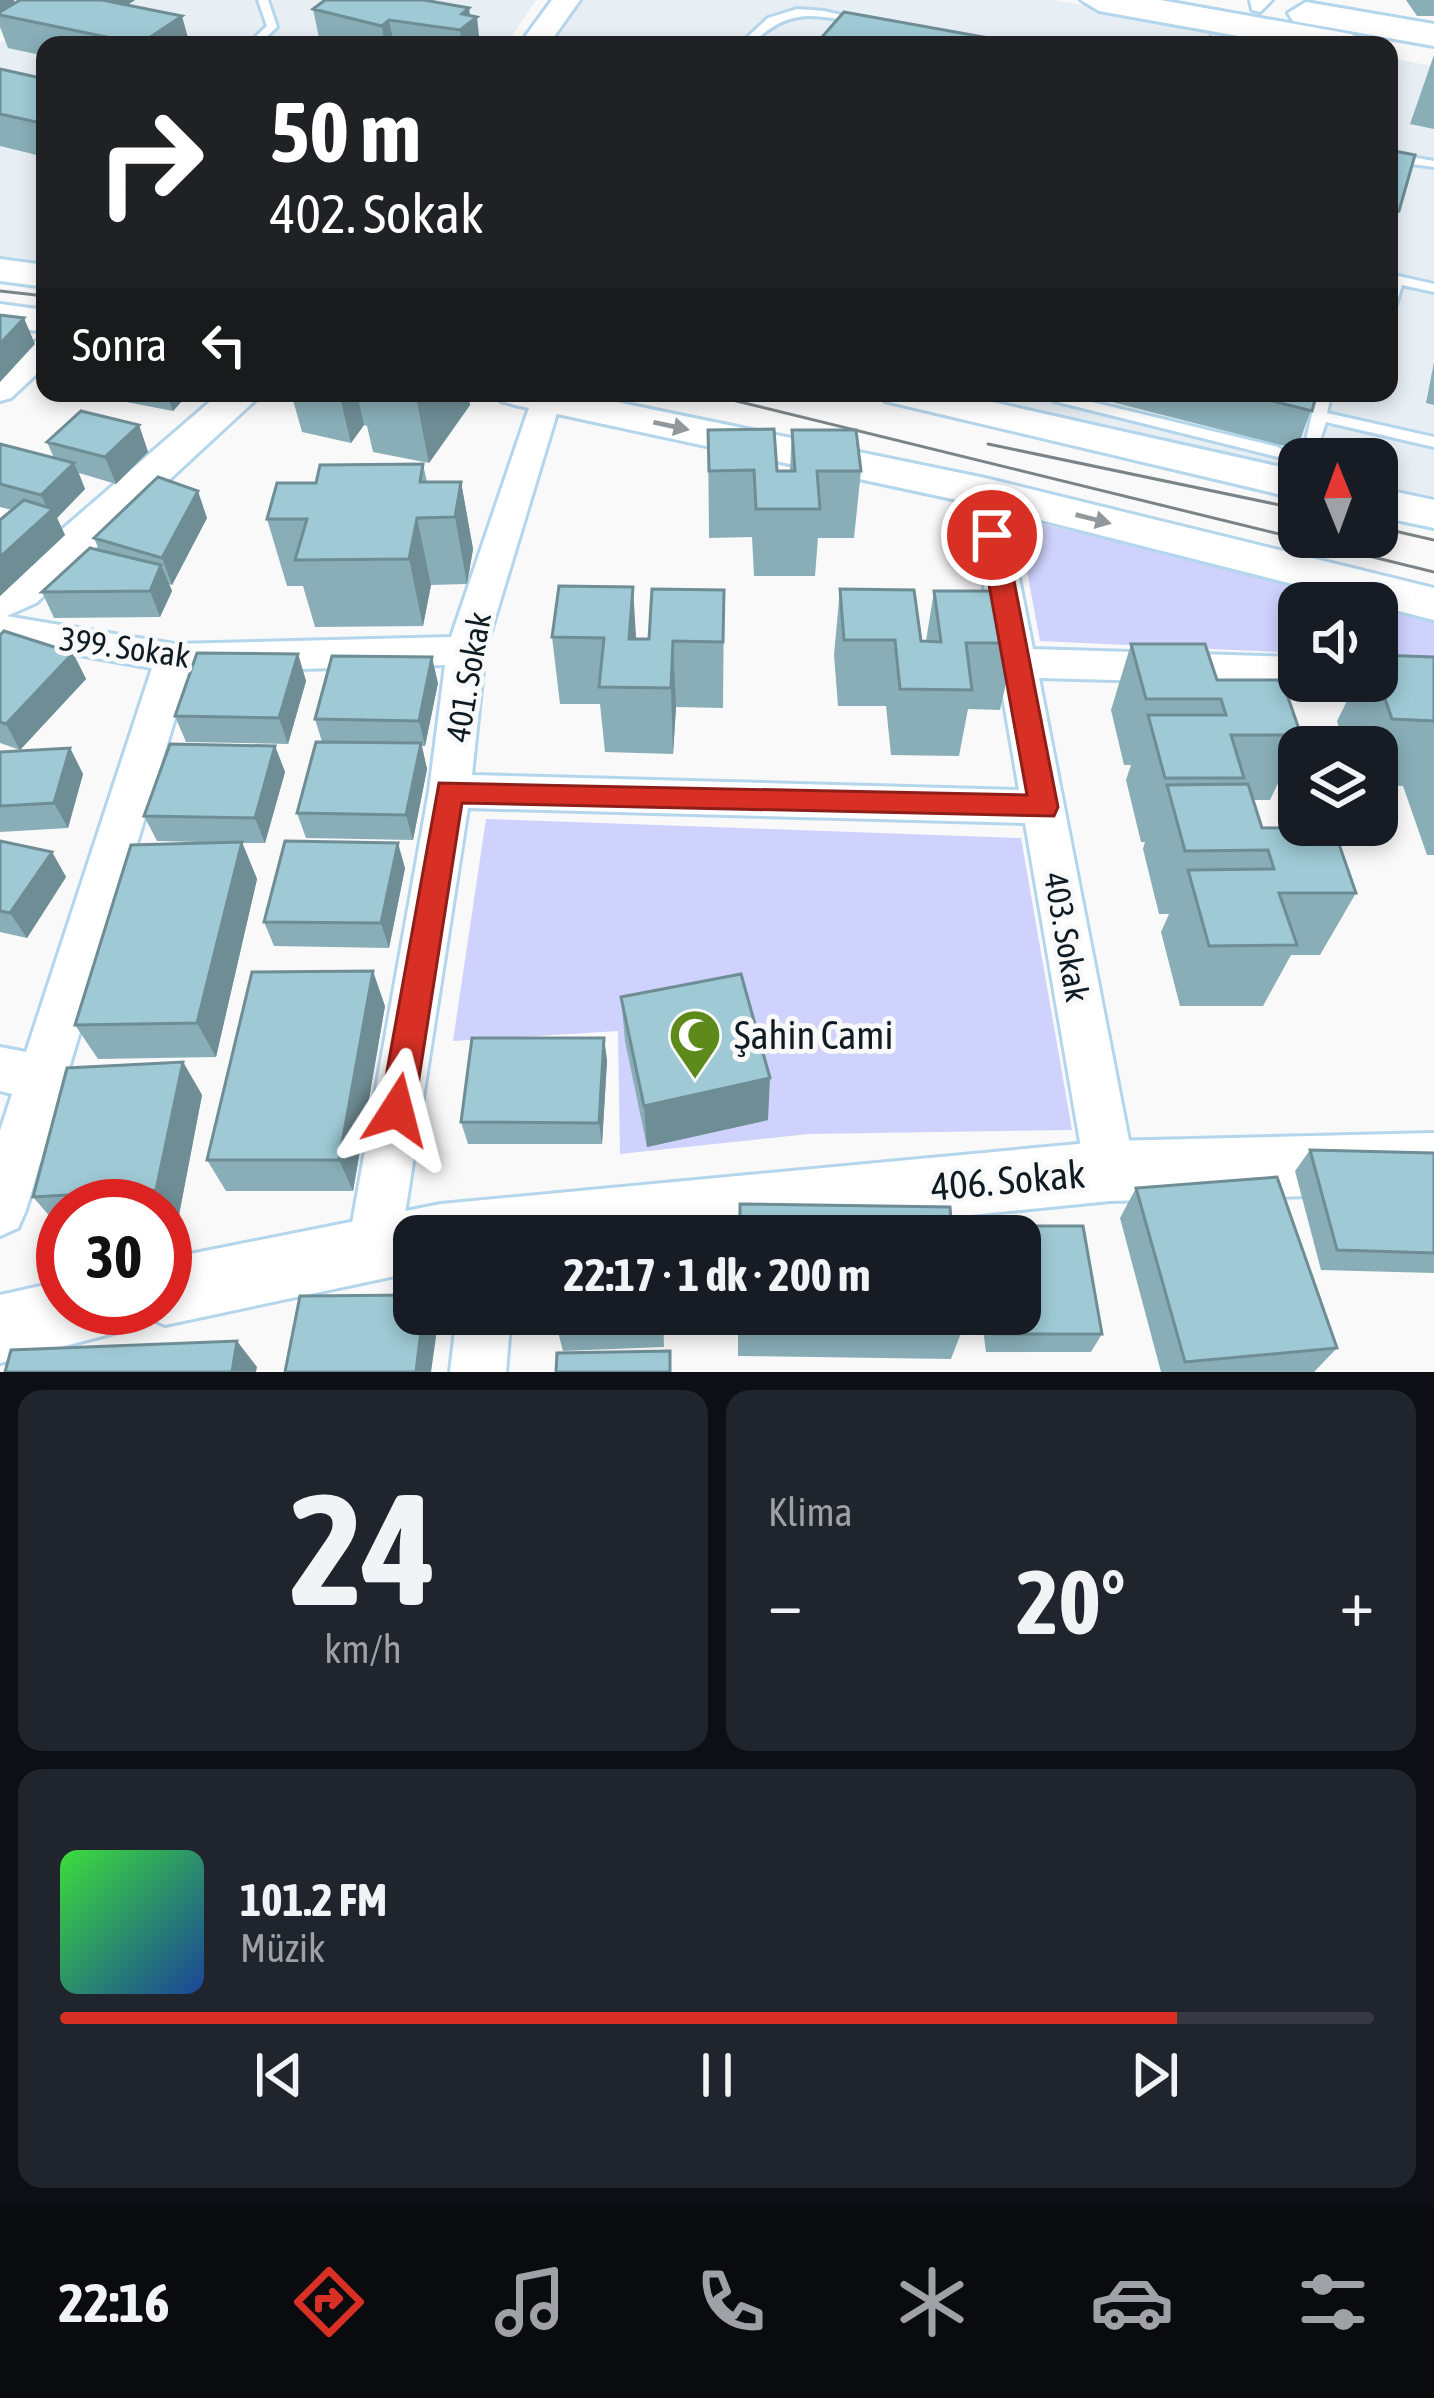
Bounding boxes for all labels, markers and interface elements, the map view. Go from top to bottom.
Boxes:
icon: right [72,84,228,240]
text: 50 m [270,84,421,180]
text: 402. Sokak [270,183,484,244]
icon: left [191,312,257,378]
text: Sonra [72,319,167,371]
one-way arrow [652,417,690,436]
north arrow [1278,438,1398,558]
map controls [1278,438,1398,846]
pin [941,484,1043,586]
icon: arrive [959,502,1025,568]
one-way arrow [1074,510,1111,529]
button: sound [1278,582,1398,702]
street label: 401. Sokak [438,609,498,745]
street label: 399. Sokak [58,619,192,675]
button: layers [1278,726,1398,846]
street label: 403. Sokak [1037,869,1097,1005]
mosque icon: Şahin Cami [667,1007,723,1081]
place label: Şahin Cami [734,1013,893,1057]
position arrow [334,1047,460,1173]
street label: 406. Sokak [929,1151,1087,1209]
speed limit sign: 30 [36,1179,192,1335]
text: 22:17 · 1 dk · 200 m [564,1249,871,1301]
text: 24 [290,1459,436,1638]
text: Klima [768,1490,853,1534]
text: 20° [1016,1550,1126,1653]
text: − [768,1564,802,1640]
text: + [1340,1564,1374,1640]
text: km/h [324,1627,402,1671]
text: 101.2 FM [240,1874,387,1926]
text: Müzik [240,1926,325,1970]
icon: previous [246,2042,312,2108]
icon: pause [684,2042,750,2108]
icon: next [1122,2042,1188,2108]
icon: directions [287,2260,371,2344]
icon: music [488,2260,572,2344]
icon: phone [689,2260,773,2344]
icon: climate [890,2260,974,2344]
icon: car [1090,2260,1174,2344]
icon: filters [1291,2260,1375,2344]
text: 22:16 [58,2272,170,2333]

